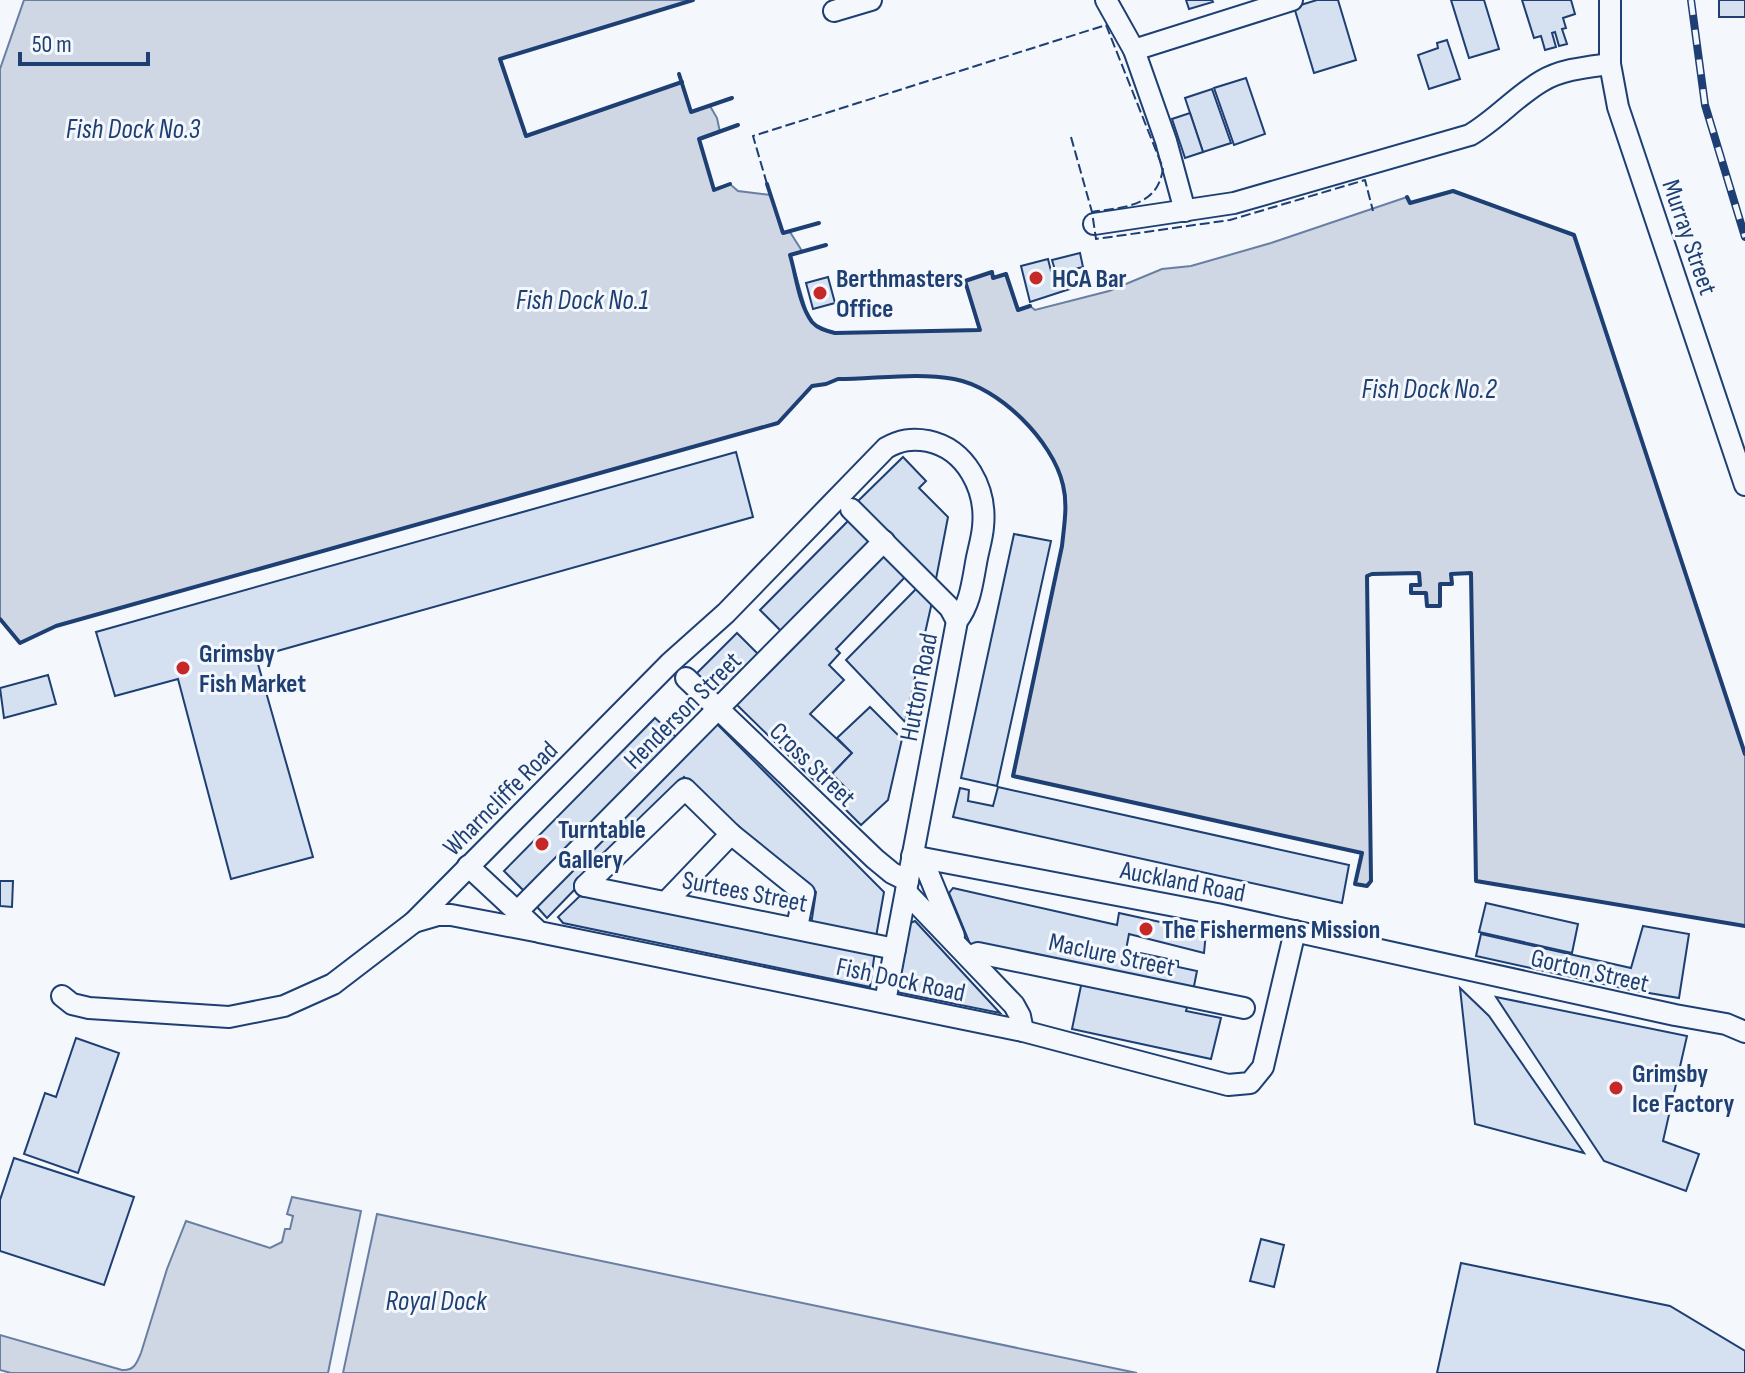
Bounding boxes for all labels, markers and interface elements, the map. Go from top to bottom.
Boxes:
scale bar [20,16,148,66]
text: 50 m [32,30,72,59]
water label: Fish Dock No.3 [66,113,201,146]
street label: Murray Street [1654,176,1723,299]
place label: Berthmasters Office [836,264,963,325]
place label: HCA Bar [1052,264,1127,295]
marker: HCA Bar [1027,269,1045,287]
water label: Fish Dock No.1 [516,284,648,317]
marker: Berthmasters Office [811,284,829,302]
water label: Fish Dock No.2 [1361,373,1497,406]
street label: Hutton Road [894,631,945,744]
place label: Grimsby Fish Market [199,639,306,700]
street label: Henderson Street [618,646,748,776]
marker: Grimsby Fish Market [174,659,192,677]
street label: Cross Street [762,717,862,814]
street label: Wharncliffe Road [437,735,565,863]
place label: Turntable Gallery [558,815,646,876]
marker: Turntable Gallery [533,835,551,853]
street label: Auckland Road [1117,855,1248,910]
street label: Surtees Street [680,865,810,920]
place label: The Fishermens Mission [1162,915,1380,946]
marker: The Fishermens Mission [1137,920,1155,938]
street label: Maclure Street [1046,927,1178,984]
street label: Gorton Street [1528,943,1652,1000]
street label: Fish Dock Road [833,952,968,1009]
place label: Grimsby Ice Factory [1632,1059,1734,1120]
marker: Grimsby Ice Factory [1607,1079,1625,1097]
water label: Royal Dock [386,1285,488,1318]

